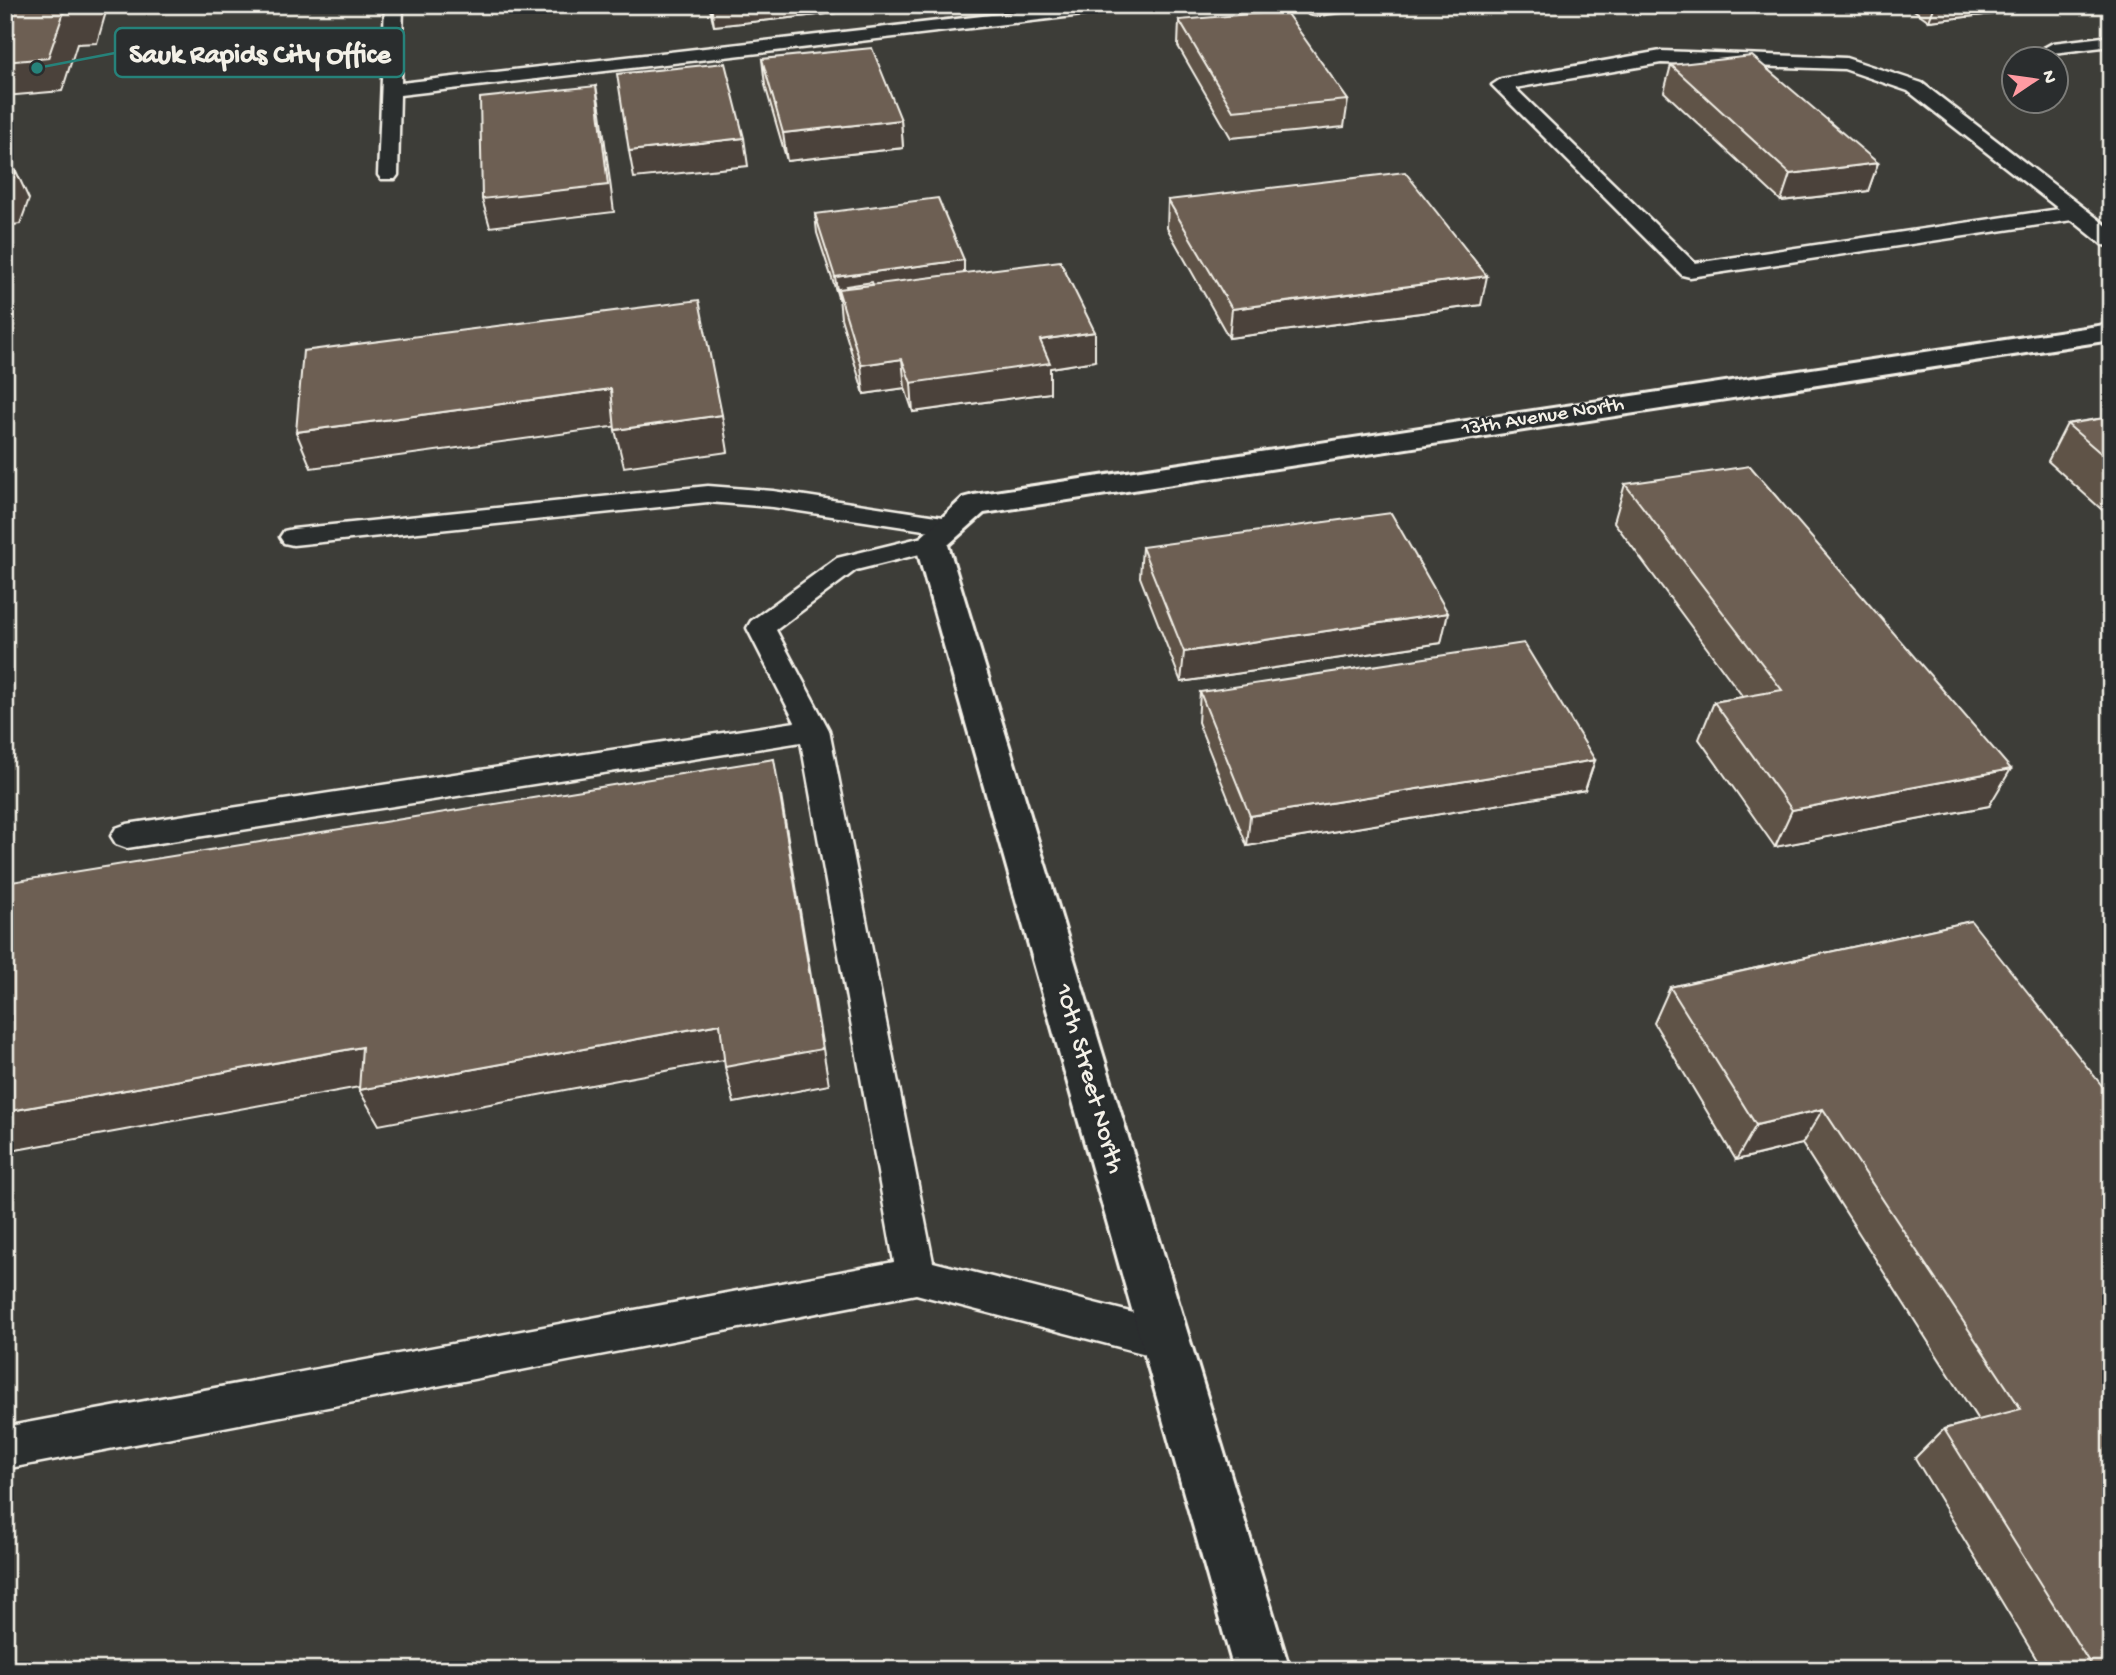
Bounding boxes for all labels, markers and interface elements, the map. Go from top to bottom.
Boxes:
callout: Sauk Rapids City Office [115,28,404,77]
text: Sauk Rapids City Office [129,40,392,73]
north arrow [2000,46,2070,116]
text: N [2036,68,2061,86]
street label: 13th Avenue North [1459,393,1626,443]
street label: 10th Street North [1046,980,1130,1177]

